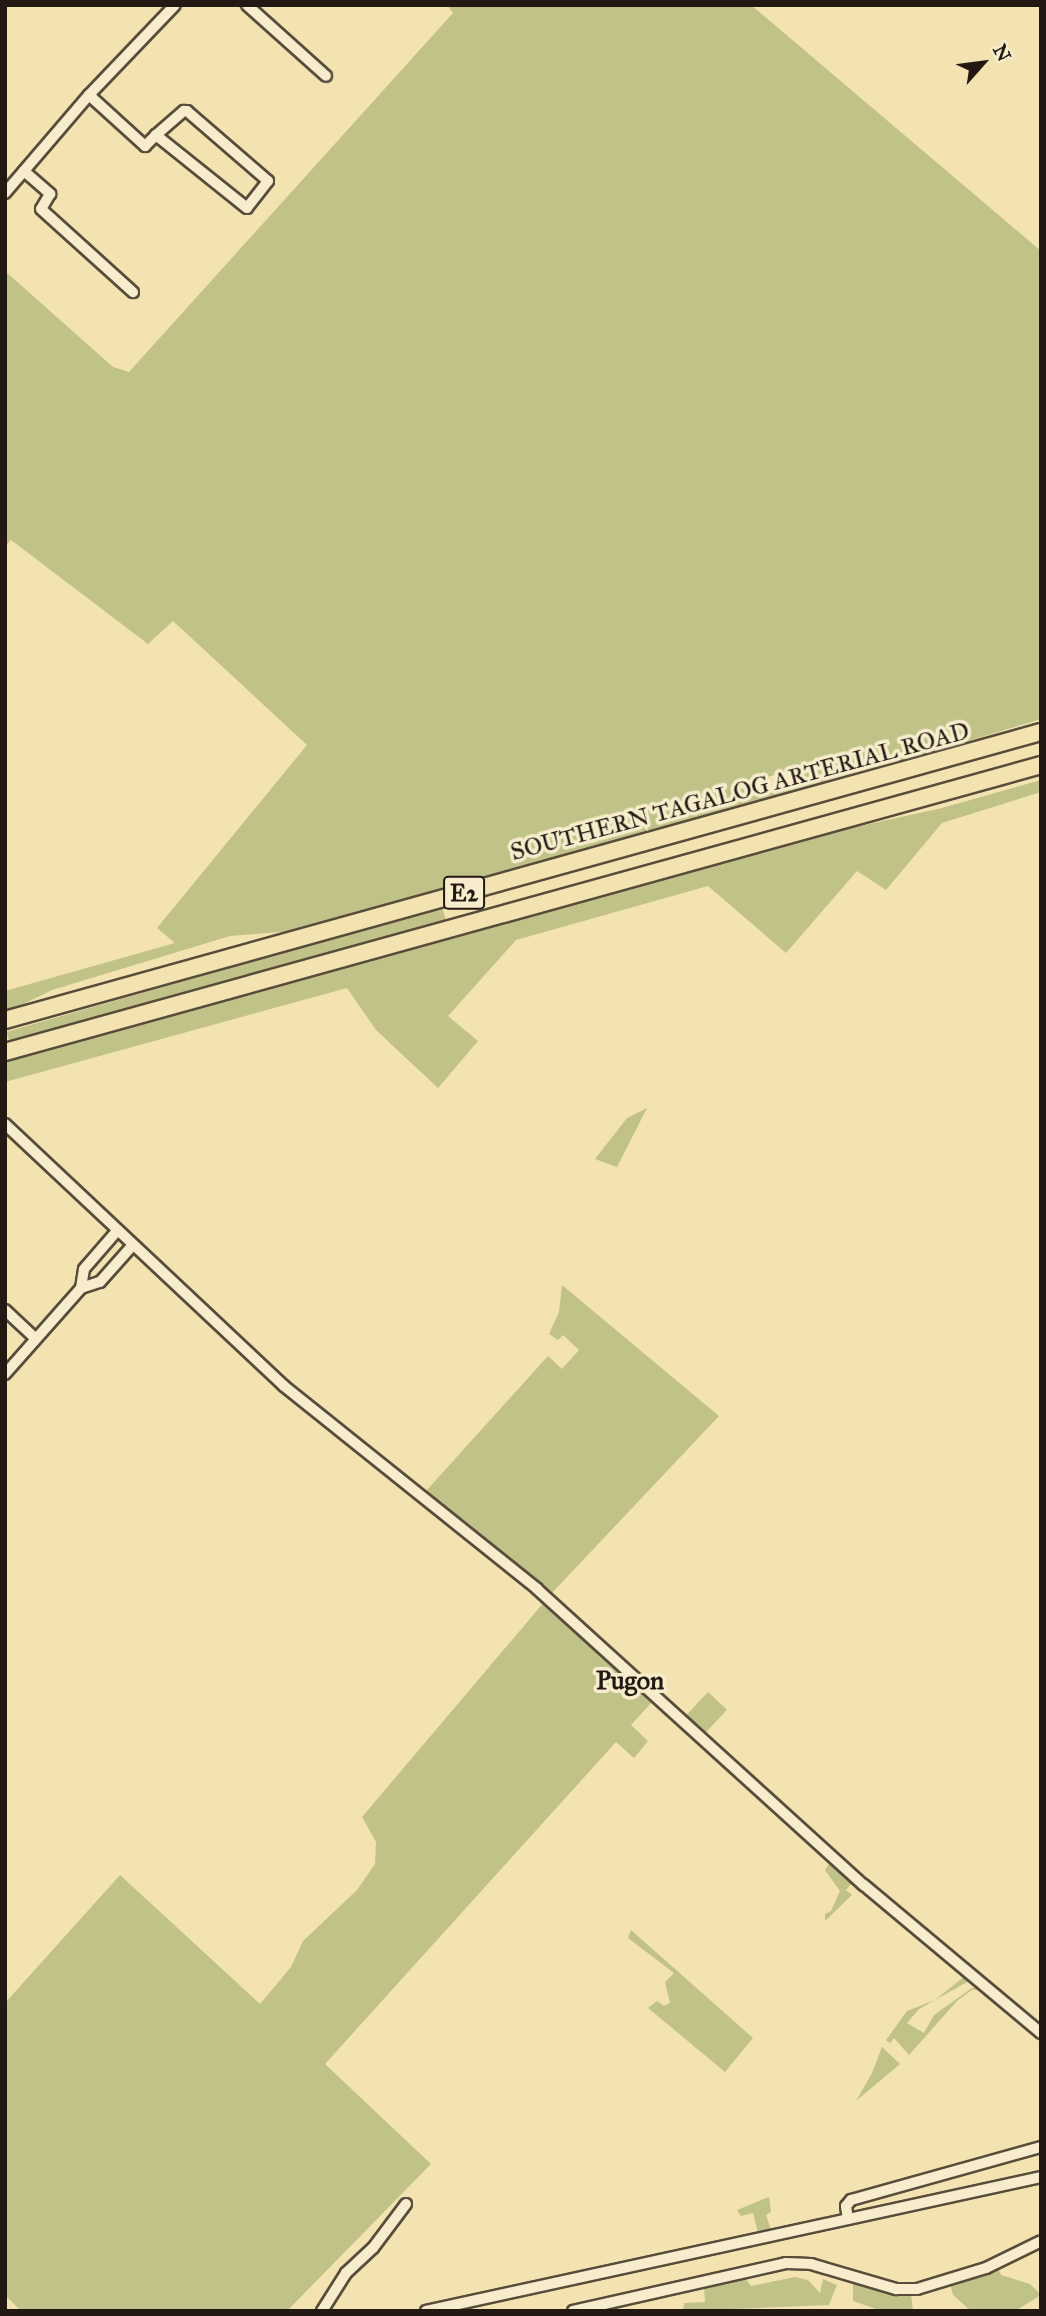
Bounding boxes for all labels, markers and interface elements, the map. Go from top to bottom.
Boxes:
north arrow [948,28,1018,98]
text: N [988,40,1016,65]
street label: SOUTHERN TAGALOG ARTERIAL ROAD [508,717,972,867]
road number: E2 [443,874,485,912]
district label: Pugon [596,1665,664,1697]

